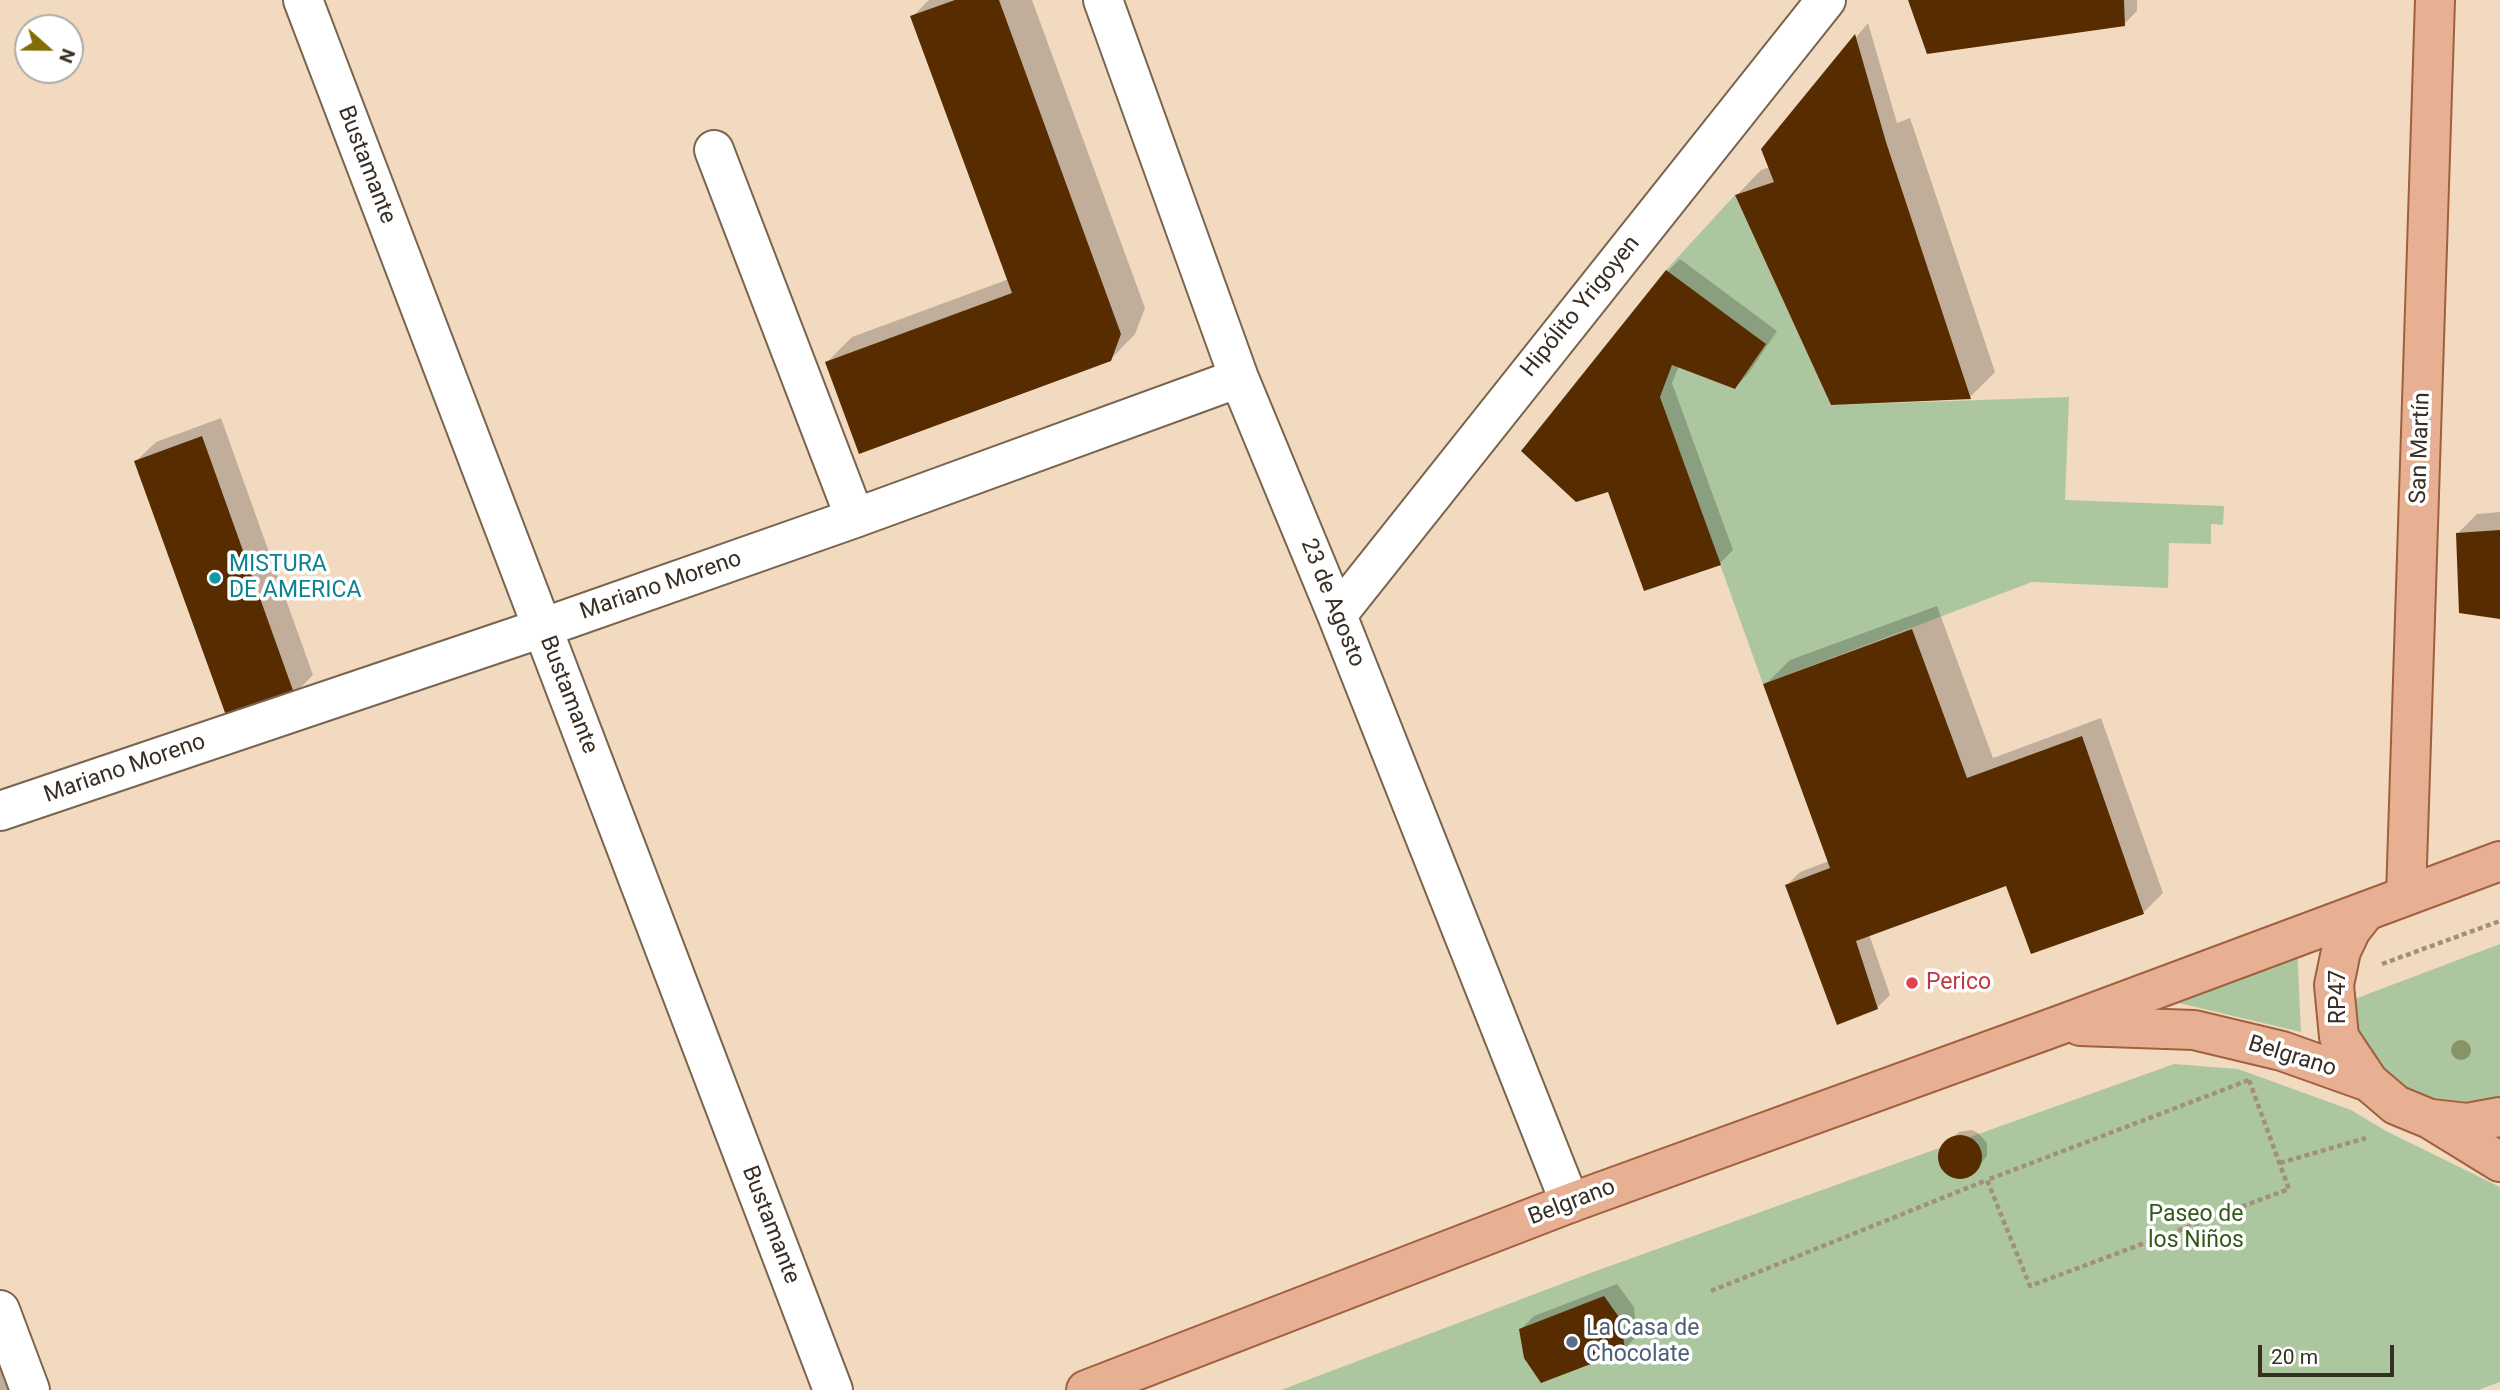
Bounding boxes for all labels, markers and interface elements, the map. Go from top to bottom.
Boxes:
north arrow [14,14,84,84]
text: N [54,46,80,66]
street label: Bustamante [331,102,401,228]
street label: Hipólito Yrigoyen [1516,231,1646,383]
street label: San Martín [2405,392,2437,504]
street label: 23 de Agosto [1294,535,1370,671]
street label: Mariano Moreno [577,545,745,627]
place label: MISTURA DE AMERICA [229,551,361,605]
marker: MISTURA DE AMERICA [207,570,223,586]
street label: Bustamante [533,632,603,758]
street label: Mariano Moreno [41,728,209,810]
place label: Perico [1926,969,1991,997]
street label: RP47 [2325,970,2353,1024]
marker: Perico [1904,975,1920,991]
street label: Belgrano [2245,1031,2339,1083]
street label: Bustamante [735,1162,805,1288]
street label: Belgrano [1525,1174,1619,1232]
park label: Paseo de los Niños [2148,1201,2244,1255]
place label: La Casa de Chocolate [1586,1315,1699,1369]
scale bar [2262,1330,2398,1374]
marker: La Casa de Chocolate [1564,1334,1580,1350]
text: 20 m [2271,1345,2318,1369]

